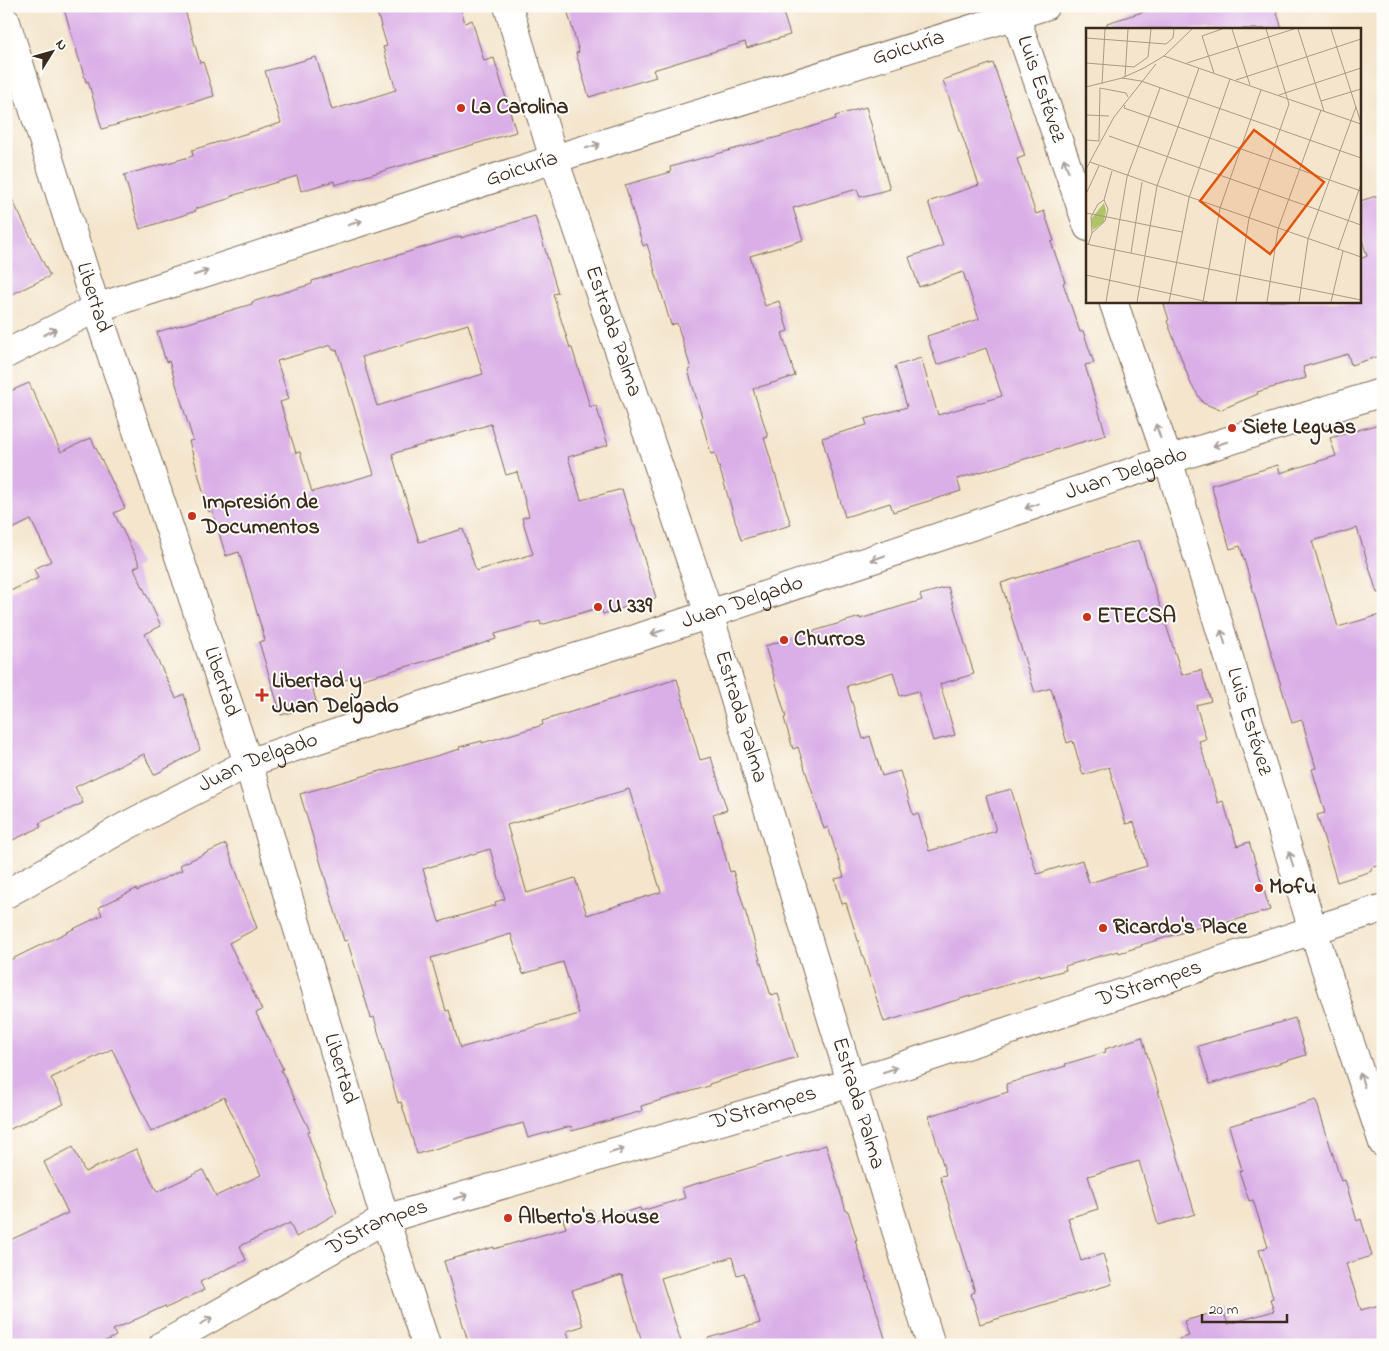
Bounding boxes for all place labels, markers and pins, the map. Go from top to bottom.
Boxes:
place label: La Carolina [471,92,569,124]
marker: La Carolina [455,102,467,114]
place label: Siete Leguas [1242,412,1356,445]
marker: Siete Leguas [1226,422,1238,434]
place label: Impresión de Documentos [201,487,320,544]
marker: Impresión de Documentos [186,510,198,522]
place label: U 339 [608,591,653,623]
marker: U 339 [592,601,604,613]
place label: ETECSA [1097,601,1176,633]
marker: ETECSA [1081,611,1093,623]
place label: Churros [794,624,865,656]
marker: Churros [778,634,790,646]
place label: Libertad y Juan Delgado [272,666,399,724]
marker: Libertad y Juan Delgado [256,689,268,701]
place label: Mofu [1269,872,1317,904]
marker: Mofu [1253,882,1265,894]
place label: Ricardo's Place [1113,912,1248,944]
marker: Ricardo's Place [1097,922,1109,934]
place label: Alberto's House [518,1202,660,1234]
marker: Alberto's House [502,1212,514,1224]

